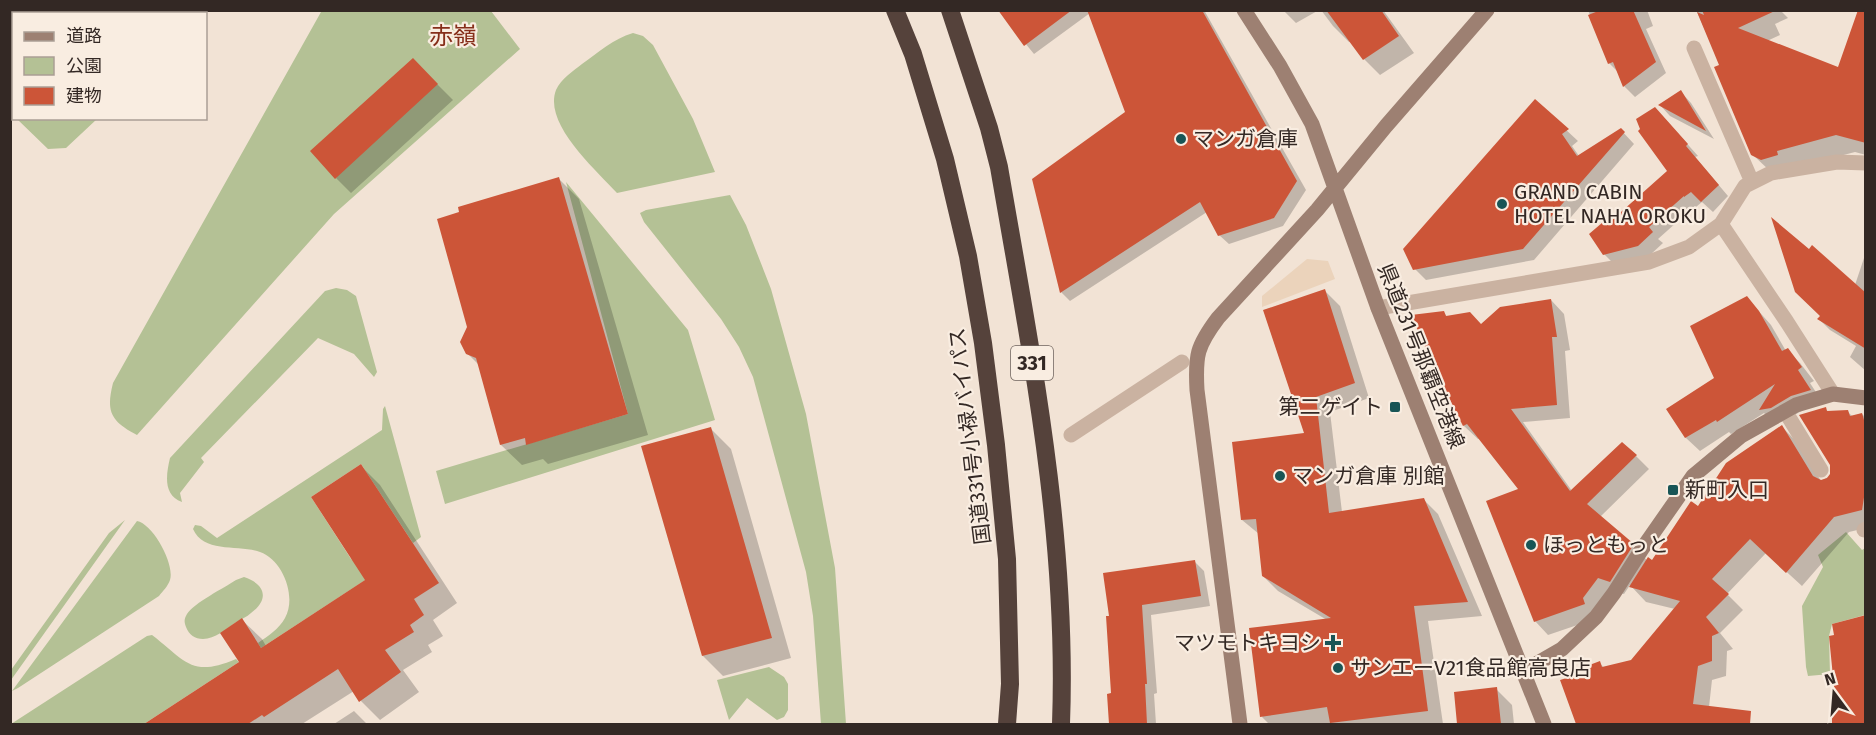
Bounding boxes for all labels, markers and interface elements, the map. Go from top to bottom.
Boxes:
legend [12,12,207,120]
district label: 赤嶺 [429,22,477,50]
text: 道路 [66,25,102,47]
text: 公園 [66,55,102,77]
text: 建物 [66,85,102,107]
place label: マンガ倉庫 [1193,126,1298,152]
marker: マンガ倉庫 [1174,132,1188,146]
place label: GRAND CABIN HOTEL NAHA OROKU [1514,179,1706,229]
marker: GRAND CABIN HOTEL NAHA OROKU [1495,197,1509,211]
street label: 県道231号那覇空港線 [1372,260,1470,452]
street label: 国道331号小禄バイパス [944,326,996,546]
road number: 331 [1011,346,1053,380]
place label: 第二ゲイト [1278,394,1383,420]
marker: 第二ゲイト [1388,400,1402,414]
place label: マンガ倉庫 別館 [1292,463,1445,489]
marker: マンガ倉庫 別館 [1273,469,1287,483]
place label: 新町入口 [1685,477,1769,503]
marker: 新町入口 [1666,483,1680,497]
place label: ほっともっと [1543,532,1669,558]
marker: ほっともっと [1524,538,1538,552]
place label: マツモトキヨシ [1174,630,1321,656]
marker: マツモトキヨシ [1326,636,1340,650]
place label: サンエーV21食品館高良店 [1350,655,1591,681]
marker: サンエーV21食品館高良店 [1331,661,1345,675]
north arrow [1804,663,1864,723]
text: N [1822,668,1838,690]

